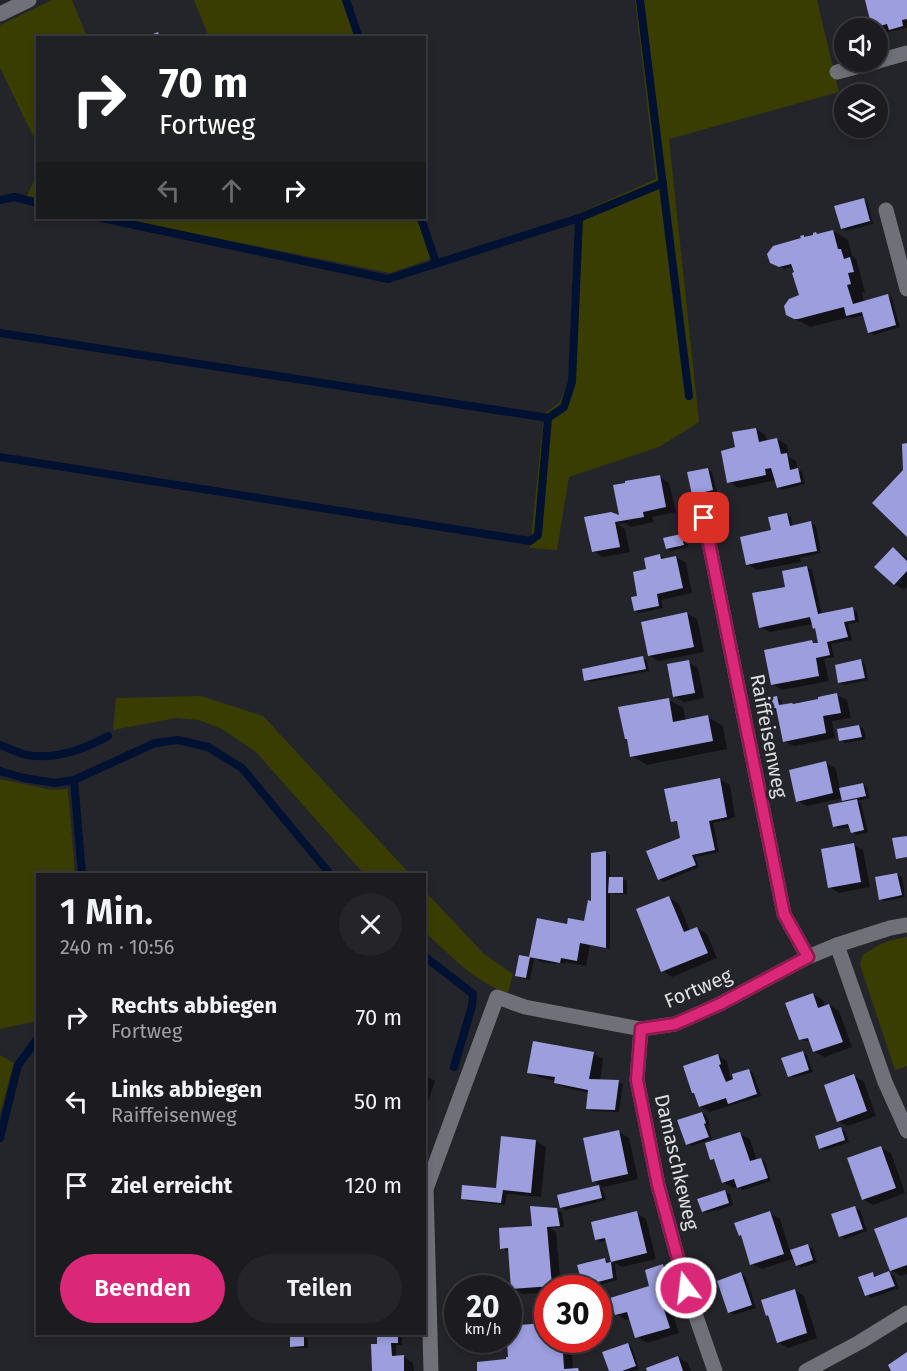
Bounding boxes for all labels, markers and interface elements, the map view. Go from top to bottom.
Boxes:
map controls [834,18,888,138]
button: sound [834,18,888,72]
text: 70 m [159,58,248,108]
icon: right [60,60,138,138]
button: layers [834,84,888,138]
text: Fortweg [159,109,255,141]
icon: left [152,174,185,207]
icon: ahead [215,174,248,207]
icon: right [278,174,311,207]
pin [678,492,729,543]
icon: arrive [687,501,720,534]
street label: Raiffeisenweg [745,672,793,801]
text: 1 Min. [60,890,153,934]
button: close [339,893,402,956]
text: 240 m · 10:56 [60,935,174,959]
street label: Fortweg [660,963,736,1013]
text: Rechts abbiegen [111,992,277,1019]
icon: right [60,1001,93,1034]
text: 70 m [356,1004,402,1031]
text: Fortweg [111,1019,182,1043]
text: Links abbiegen [111,1076,262,1103]
icon: left [60,1085,93,1118]
text: 50 m [354,1088,402,1115]
street label: Damaschkeweg [650,1092,704,1233]
text: Raiffeisenweg [111,1103,237,1127]
icon: arrive [60,1169,93,1202]
text: Ziel erreicht [111,1172,232,1199]
text: 120 m [345,1172,402,1199]
button: Beenden [60,1254,225,1323]
button: Teilen [237,1254,402,1323]
position arrow [654,1256,718,1320]
speed limit sign: 30 [534,1275,612,1353]
text: 20 [466,1289,500,1325]
text: km/h [464,1320,502,1338]

